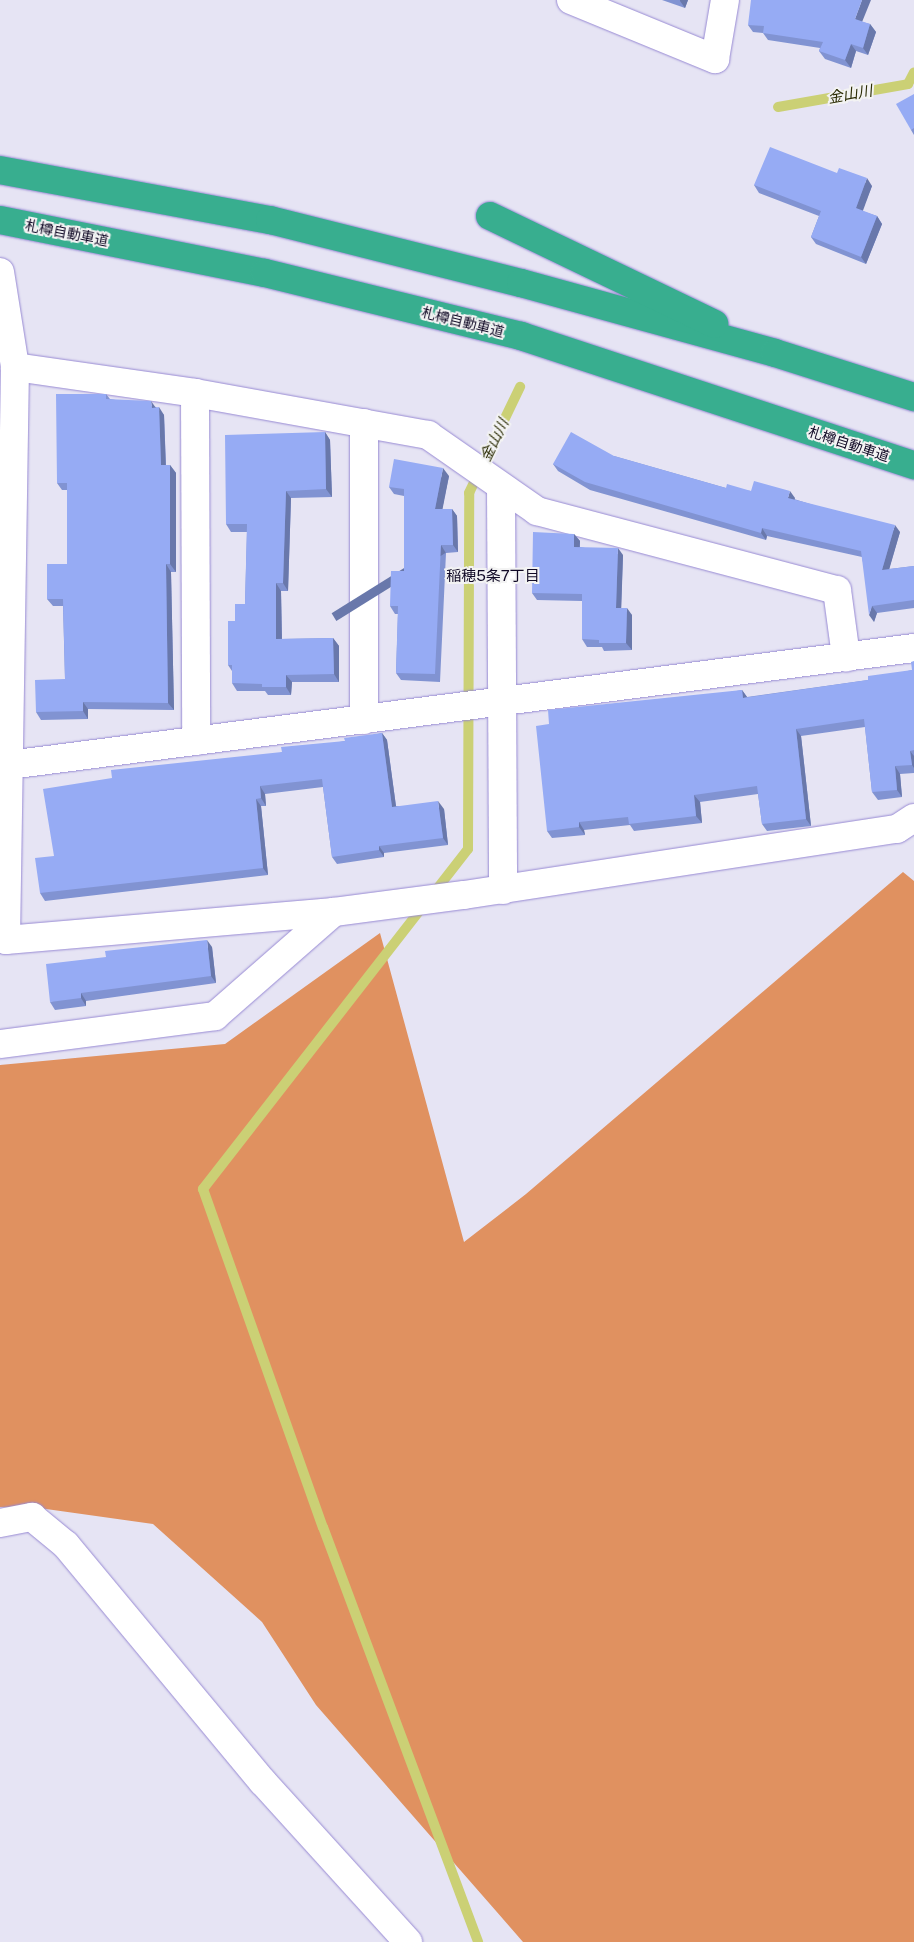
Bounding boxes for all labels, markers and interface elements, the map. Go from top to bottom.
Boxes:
water label: 金山川 [826,81,874,107]
street label: 札樽自動車道 [24,217,110,249]
street label: 札樽自動車道 [420,304,506,340]
water label: 金山川 [476,416,512,464]
street label: 札樽自動車道 [806,423,892,465]
district label: 稲穂5条7丁目 [446,567,540,585]

